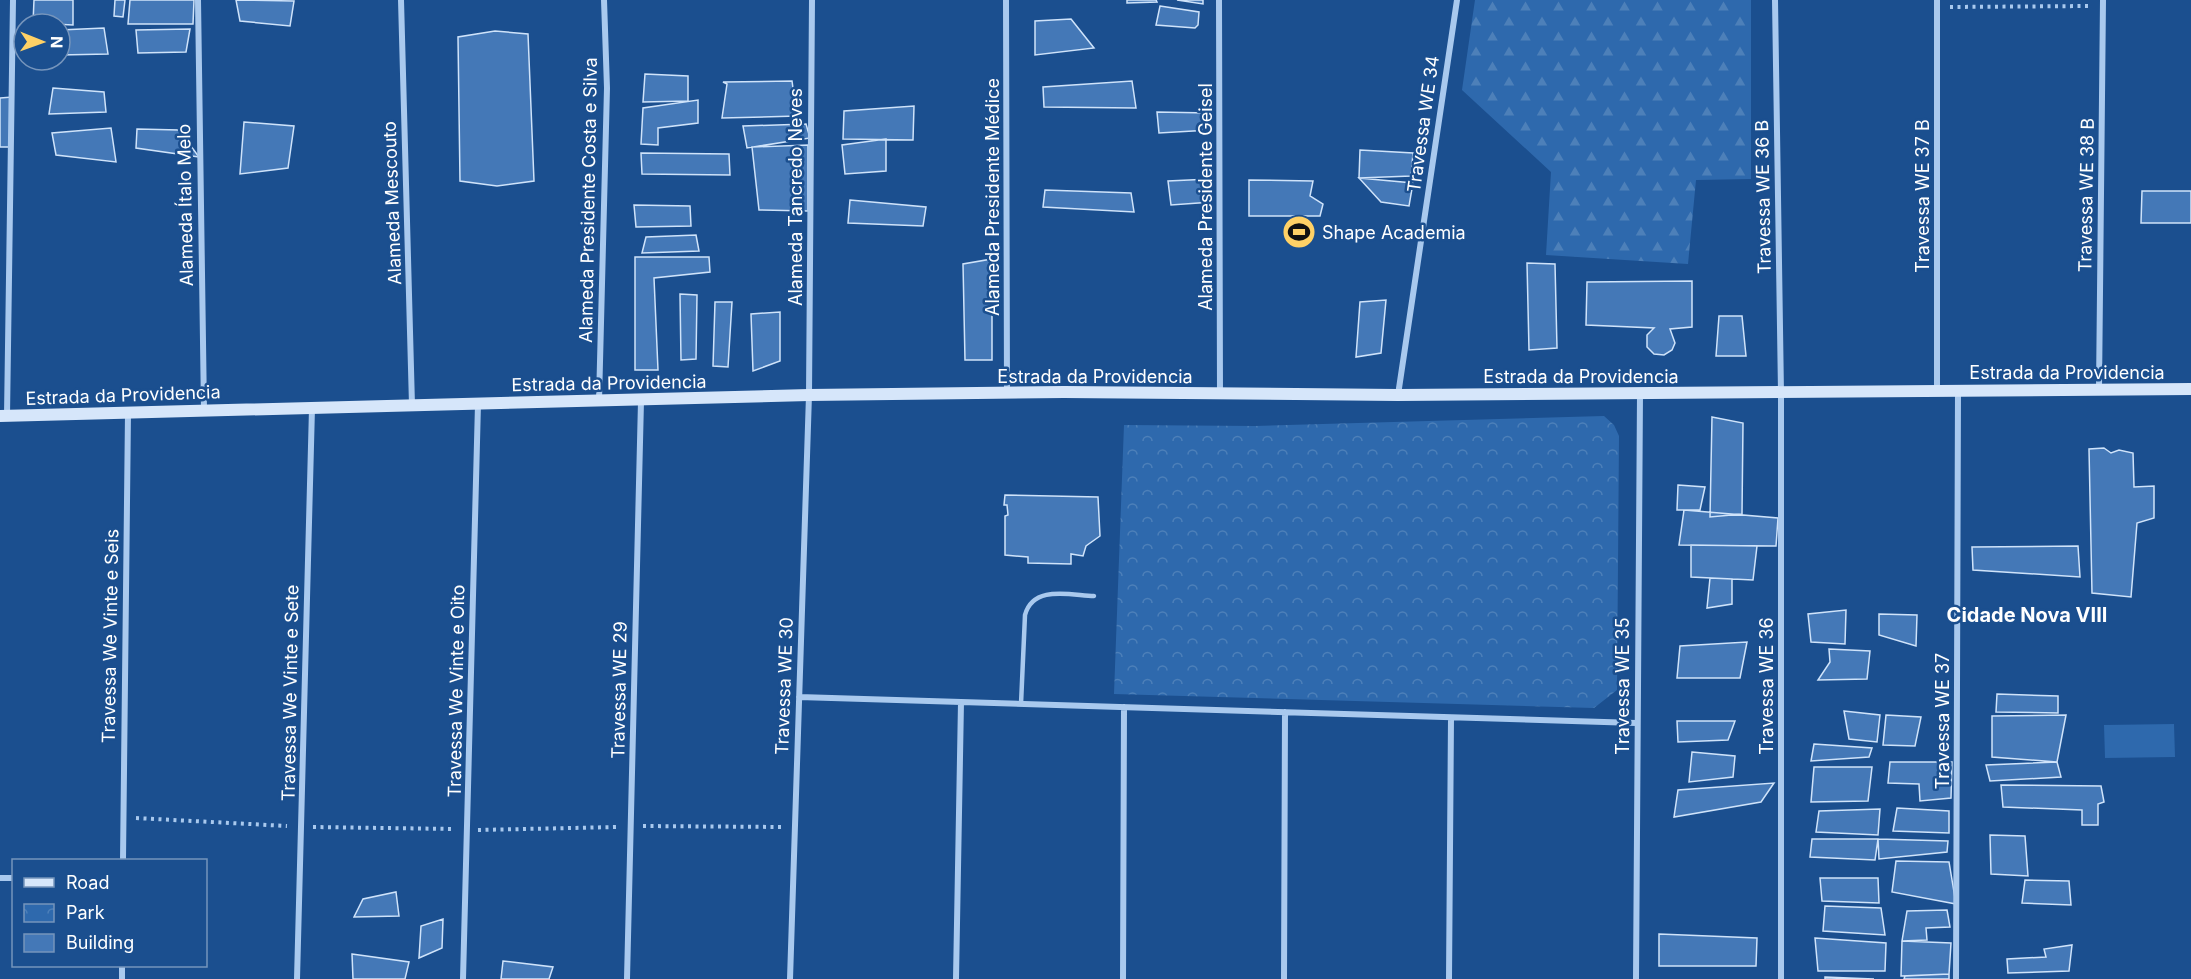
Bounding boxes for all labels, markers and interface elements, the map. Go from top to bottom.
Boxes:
north arrow [12,12,72,72]
text: N [47,36,67,49]
street label: Travessa WE 34 [1403,54,1443,194]
street label: Alameda Presidente Costa e Silva [575,57,601,343]
street label: Alameda Presidente Médice [982,78,1003,316]
street label: Alameda Presidente Geisel [1195,83,1216,311]
street label: Alameda Tancredo Neves [785,88,806,306]
street label: Travessa WE 38 B [2074,118,2098,272]
street label: Travessa WE 37 B [1912,119,1933,273]
street label: Travessa WE 36 B [1751,120,1775,274]
street label: Alameda Mescouto [379,121,405,285]
street label: Alameda Ítalo Melo [172,124,197,287]
sports icon: Shape Academia [1281,214,1317,250]
place label: Shape Academia [1322,222,1466,243]
street label: Estrada da Providencia [1969,362,2165,383]
street label: Estrada da Providencia [997,366,1193,387]
street label: Estrada da Providencia [1483,366,1679,387]
street label: Estrada da Providencia [511,371,707,395]
street label: Estrada da Providencia [25,381,221,409]
street label: Travessa We Vinte e Seis [98,529,122,743]
street label: Travessa We Vinte e Oito [444,584,468,798]
street label: Travessa We Vinte e Sete [278,585,302,801]
district label: Cidade Nova VIII [1947,603,2107,627]
street label: Travessa WE 30 [771,617,797,755]
street label: Travessa WE 35 [1612,617,1633,755]
street label: Travessa WE 36 [1756,617,1777,755]
street label: Travessa WE 29 [607,621,631,759]
street label: Travessa WE 37 [1932,653,1953,789]
legend [12,859,207,967]
text: Road [66,872,109,893]
text: Park [66,902,105,923]
text: Building [66,932,134,953]

